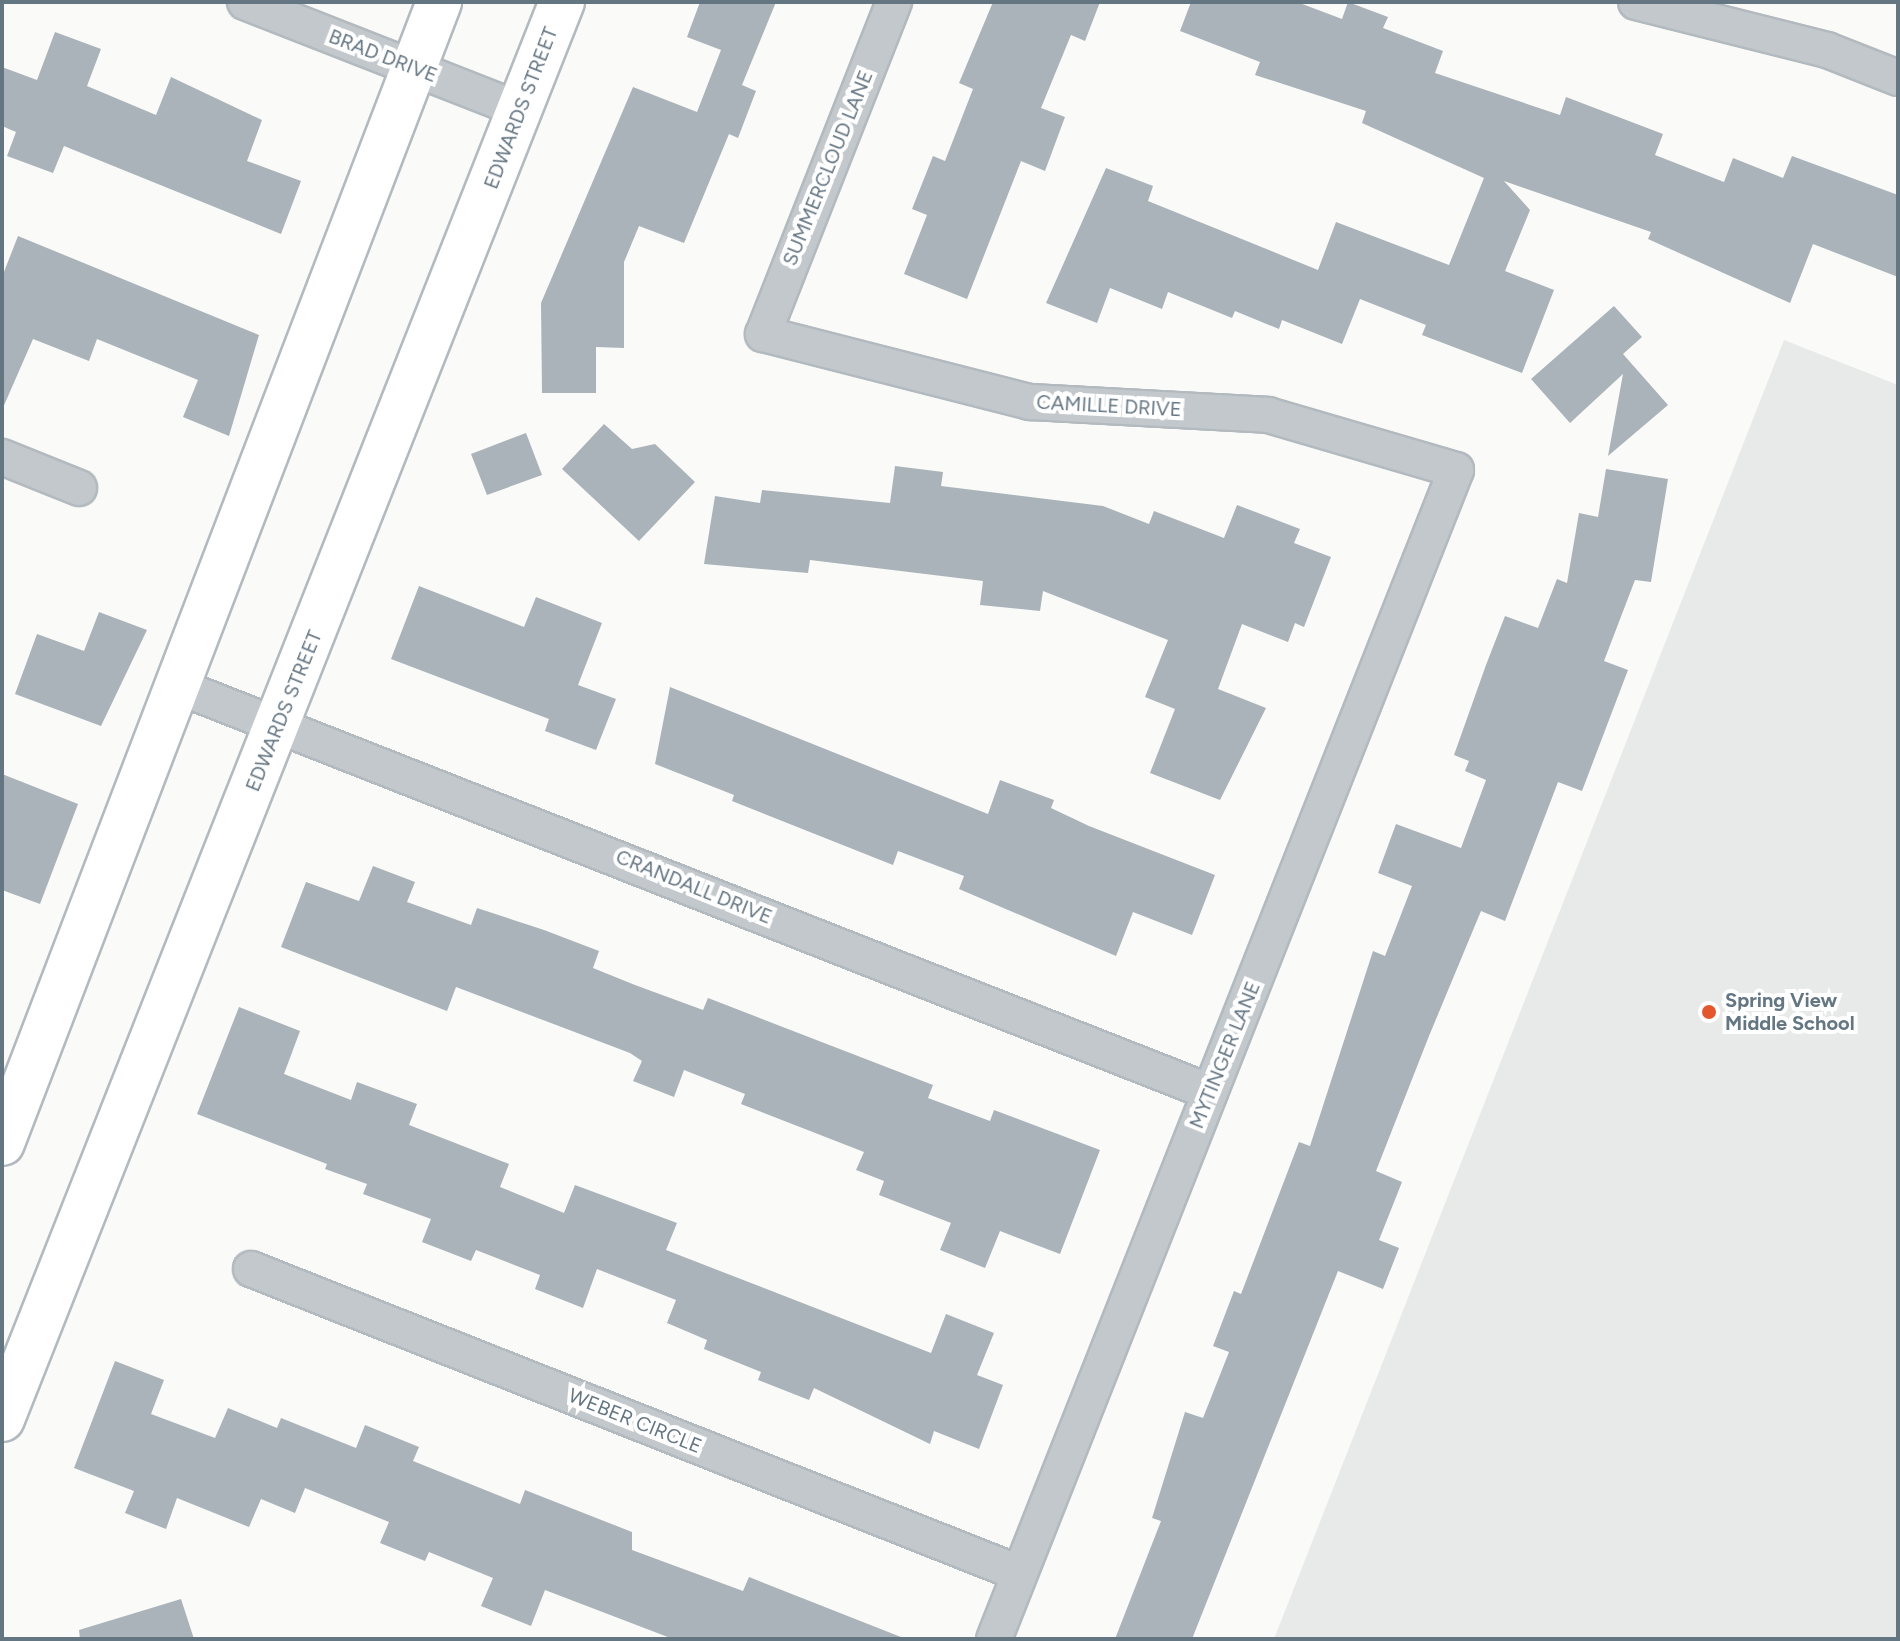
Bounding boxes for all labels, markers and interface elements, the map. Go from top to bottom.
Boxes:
street label: BRAD DRIVE [325,24,441,88]
street label: EDWARDS STREET [479,24,563,192]
street label: SUMMERCLOUD LANE [778,67,878,269]
street label: CAMILLE DRIVE [1036,390,1182,422]
street label: EDWARDS STREET [241,627,327,795]
street label: CRANDALL DRIVE [612,845,776,929]
street label: MYTINGER LANE [1185,978,1265,1132]
place label: Spring View Middle School [1725,988,1855,1035]
marker: Spring View Middle School [1700,1003,1718,1021]
street label: WEBER CIRCLE [565,1383,705,1459]

